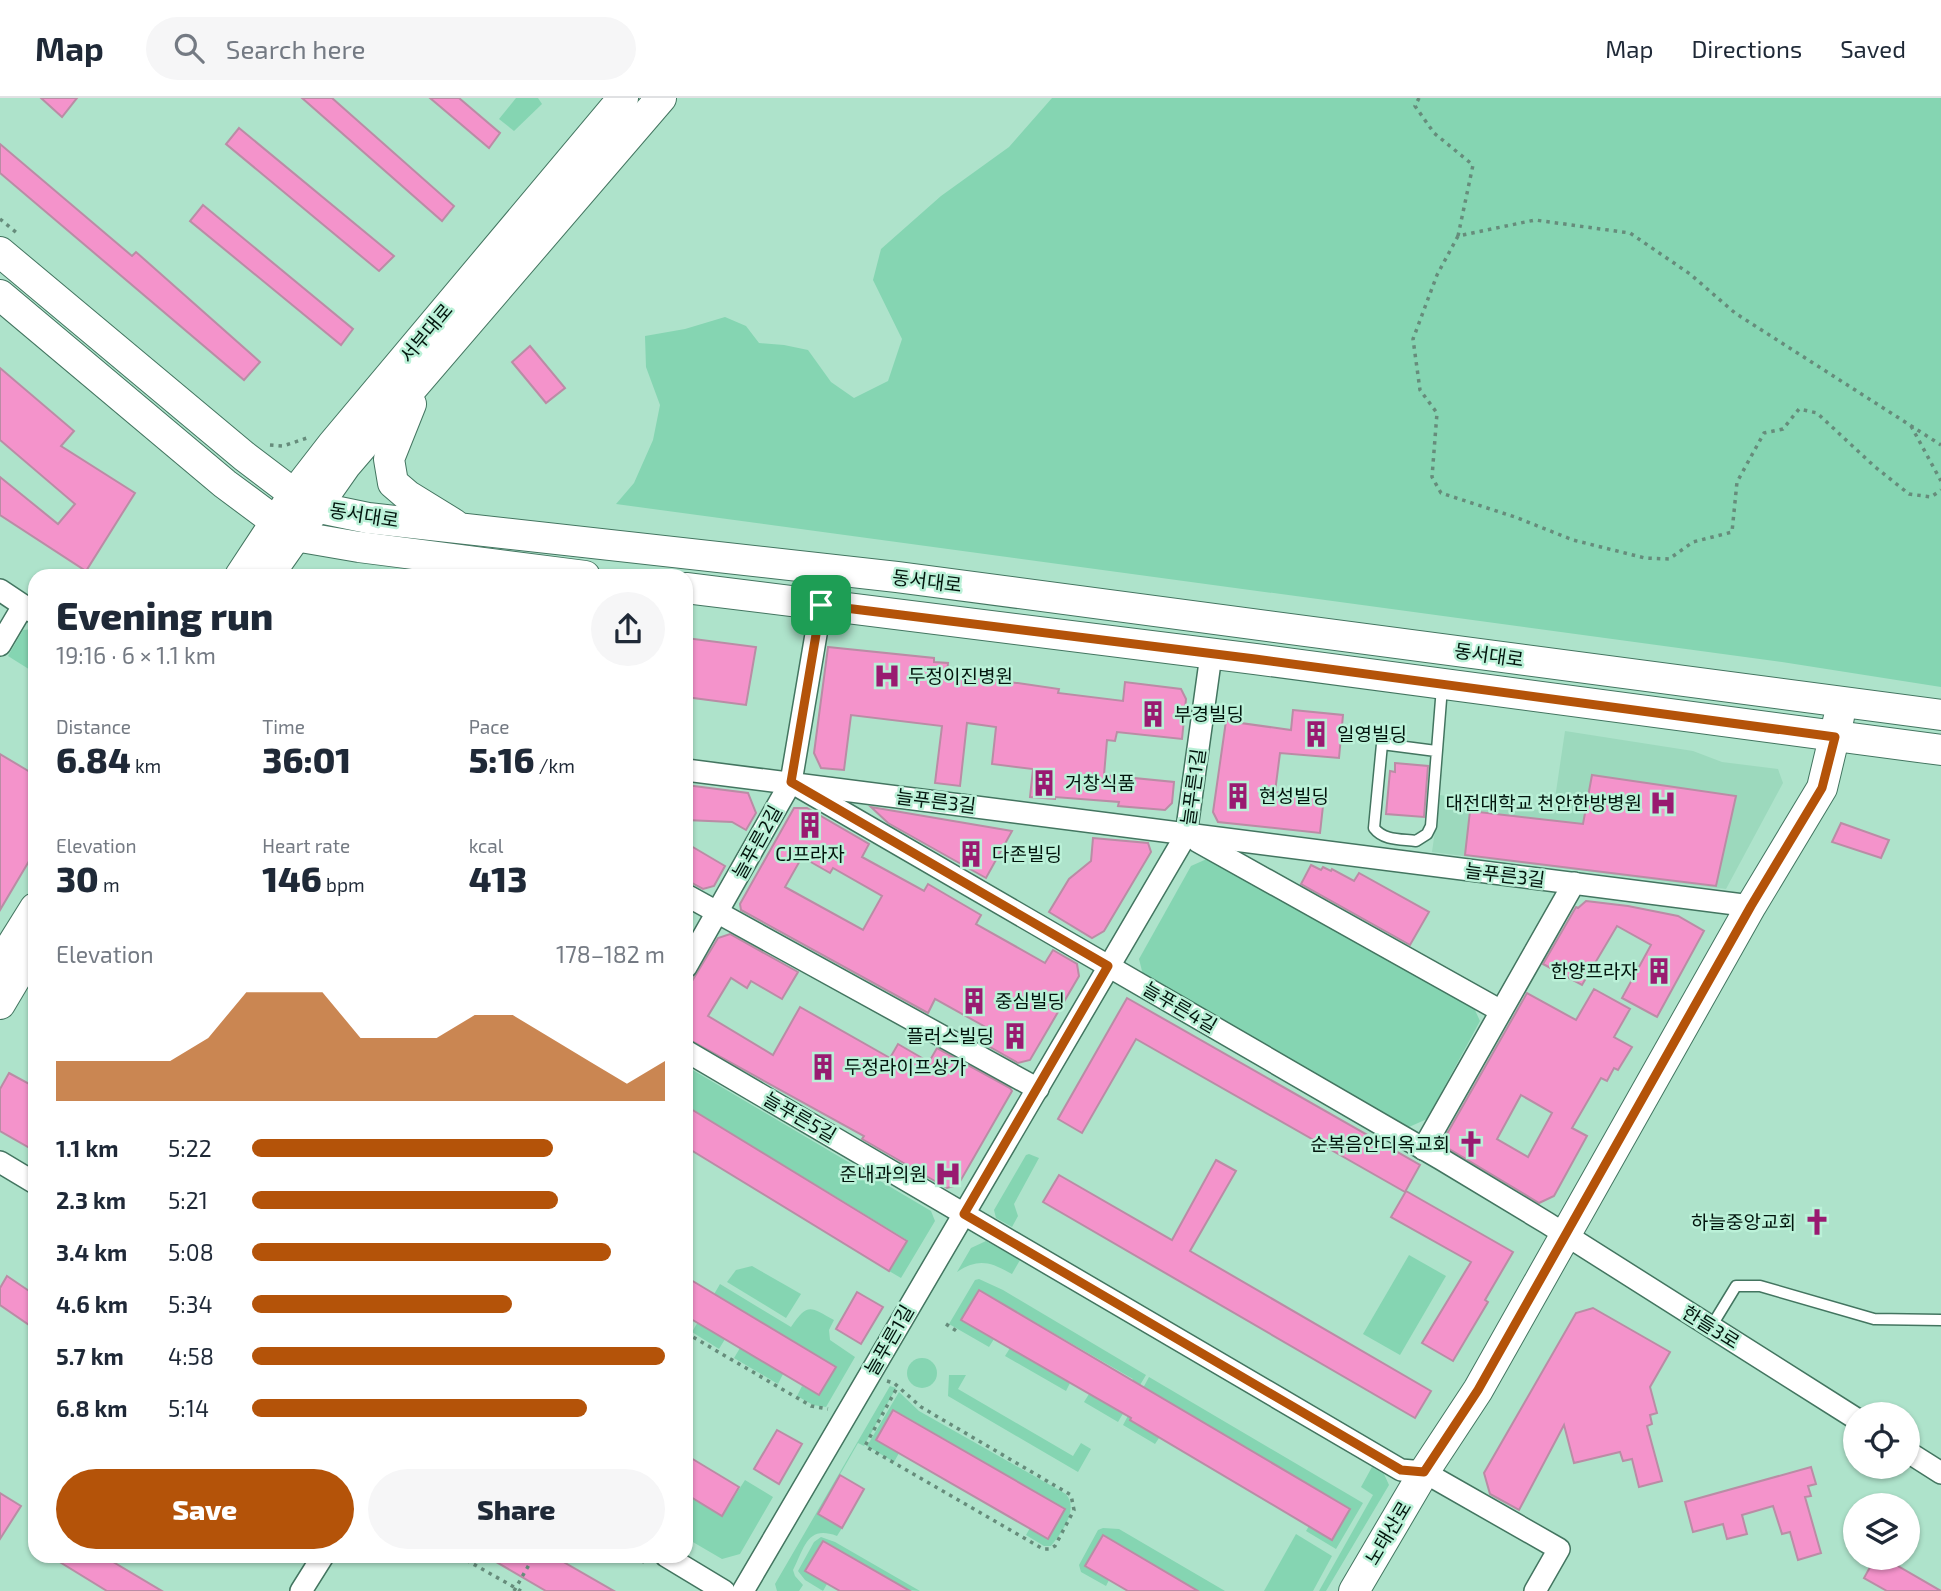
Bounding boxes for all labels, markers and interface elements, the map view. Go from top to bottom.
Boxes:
search box [146,17,636,80]
text: Map [35,28,104,68]
icon: search [170,29,208,67]
text: Search here [226,33,365,64]
text: Map [1605,34,1653,63]
text: Directions [1691,34,1802,63]
text: Saved [1840,34,1906,63]
street label: 서부대로 [394,299,457,367]
street label: 동서대로 [328,498,400,531]
street label: 동서대로 [891,565,963,596]
pin [791,575,851,635]
icon: arrive [802,586,840,624]
text: Evening run [56,592,273,638]
button: share [591,592,665,666]
street label: 동서대로 [1453,638,1525,671]
text: 19:16 · 6 × 1.1 km [56,641,216,669]
hospital icon: 두정이진병원 [872,661,902,691]
place label: 두정이진병원 [908,664,1013,687]
building icon: 부경빌딩 [1138,699,1168,729]
place label: 부경빌딩 [1174,702,1244,725]
text: Distance [56,715,131,738]
text: Time [262,715,305,738]
text: Pace [469,715,510,738]
building icon: 일영빌딩 [1301,719,1331,749]
place label: 일영빌딩 [1337,722,1407,745]
text: 6.84 [56,738,131,780]
text: 36:01 [262,738,351,780]
text: 5:16 [469,738,534,780]
street label: 늘푸른1길 [1176,747,1209,827]
text: km [131,754,161,777]
text: /km [534,754,575,777]
building icon: 거창식품 [1029,768,1059,798]
place label: 거창식품 [1065,771,1135,794]
building icon: 현성빌딩 [1223,781,1253,811]
street label: 늘푸른3길 [895,784,977,817]
place label: 현성빌딩 [1259,784,1329,807]
hospital icon: 대전대학교 천안한방병원 [1648,788,1678,818]
place label: 대전대학교 천안한방병원 [1445,791,1642,814]
street label: 늘푸른2길 [727,801,786,883]
building icon: CJ프라자 [795,810,825,840]
text: Elevation [56,834,137,857]
text: Heart rate [262,834,350,857]
text: kcal [469,834,503,857]
building icon: 다존빌딩 [956,839,986,869]
place label: CJ프라자 [775,842,845,865]
place label: 다존빌딩 [992,842,1062,865]
text: 30 [56,857,99,899]
text: 146 [262,857,322,899]
text: 413 [469,857,527,899]
street label: 늘푸른3길 [1464,858,1546,891]
text: m [99,873,120,896]
text: bpm [322,873,365,896]
text: Elevation [56,940,154,968]
text: 178–182 m [556,940,665,968]
building icon: 한양프라자 [1644,956,1674,986]
place label: 한양프라자 [1551,959,1638,982]
street label: 늘푸른4길 [1139,976,1221,1037]
building icon: 중심빌딩 [959,986,989,1016]
place label: 중심빌딩 [995,989,1065,1012]
building icon: 플러스빌딩 [1000,1021,1030,1051]
place label: 플러스빌딩 [907,1024,994,1047]
building icon: 두정라이프상가 [808,1052,838,1082]
place label: 두정라이프상가 [844,1055,966,1078]
street label: 늘푸른5길 [760,1087,841,1147]
church icon: 순복음안디옥교회 [1456,1129,1486,1159]
place label: 순복음안디옥교회 [1310,1132,1450,1155]
text: 1.1 km [56,1134,119,1162]
text: 5:22 [168,1134,212,1162]
hospital icon: 준내과의원 [933,1159,963,1189]
place label: 준내과의원 [840,1162,927,1185]
text: 2.3 km [56,1186,126,1214]
text: 5:21 [168,1186,208,1214]
church icon: 하늘중앙교회 [1802,1207,1832,1237]
place label: 하늘중앙교회 [1691,1210,1796,1233]
text: 3.4 km [56,1238,127,1266]
text: 5:08 [168,1238,214,1266]
text: 4.6 km [56,1290,128,1318]
text: 5:34 [168,1290,213,1318]
street label: 늘푸른1길 [859,1300,918,1379]
street label: 한들3로 [1678,1300,1744,1353]
text: 5.7 km [56,1342,124,1370]
text: 4:58 [168,1342,214,1370]
text: 6.8 km [56,1394,128,1422]
text: 5:14 [168,1394,209,1422]
map controls [1843,1402,1920,1570]
button: locate [1843,1402,1920,1479]
button: Save [56,1469,354,1549]
button: Share [368,1469,665,1549]
button: layers [1843,1493,1920,1570]
street label: 노태산로 [1360,1497,1415,1569]

